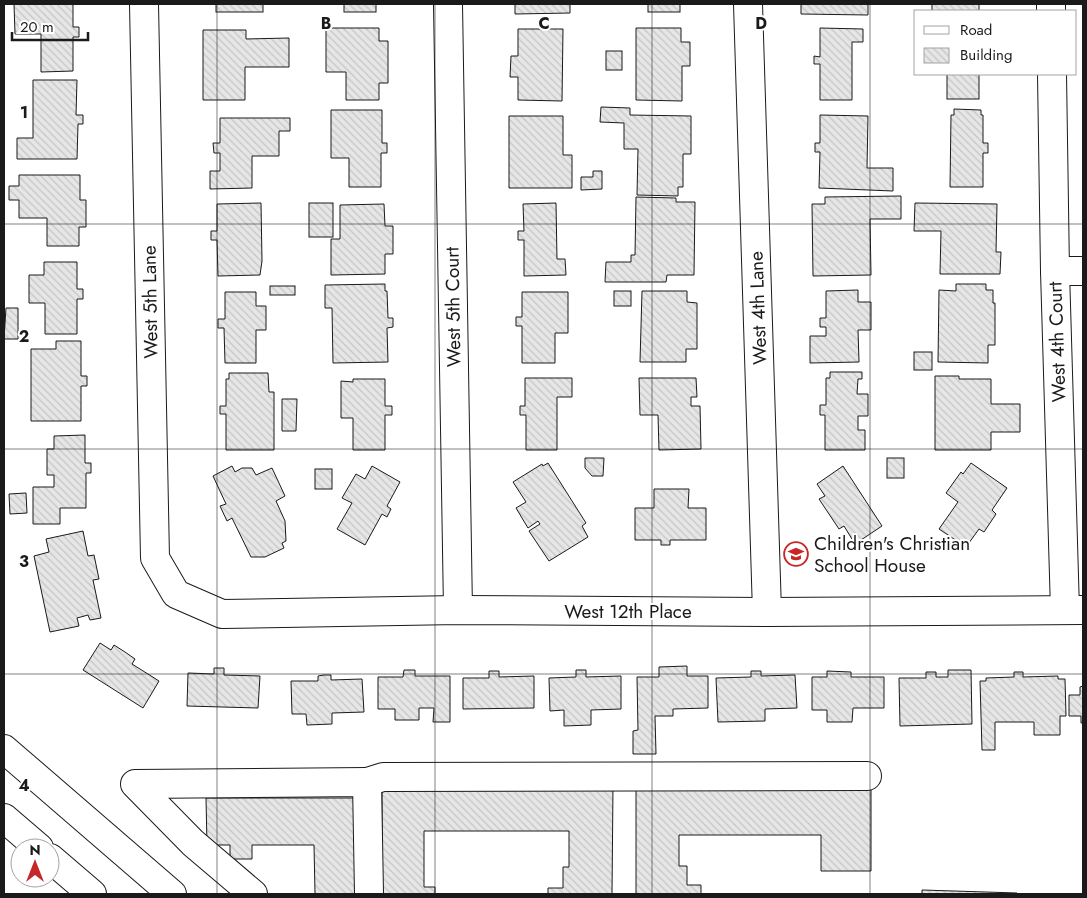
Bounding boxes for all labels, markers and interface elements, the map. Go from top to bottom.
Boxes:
scale bar [12,10,89,42]
legend [914,10,1077,75]
text: B [321,12,331,35]
text: C [538,12,550,35]
text: D [755,12,767,35]
text: 20 m [20,16,54,38]
text: Road [960,19,992,41]
text: Building [960,44,1012,66]
text: 1 [20,101,28,124]
street label: West 5th Lane [136,245,164,359]
street label: West 5th Court [438,246,468,367]
street label: West 4th Lane [743,250,773,365]
street label: West 4th Court [1041,281,1073,403]
text: 2 [19,325,29,348]
place label: Children's Christian School House [814,530,970,579]
school or university icon: Children's Christian School House [783,541,809,567]
text: 3 [19,550,29,573]
street label: West 12th Place [564,598,692,625]
text: 4 [18,774,30,797]
north arrow [10,838,60,888]
text: N [29,840,41,860]

